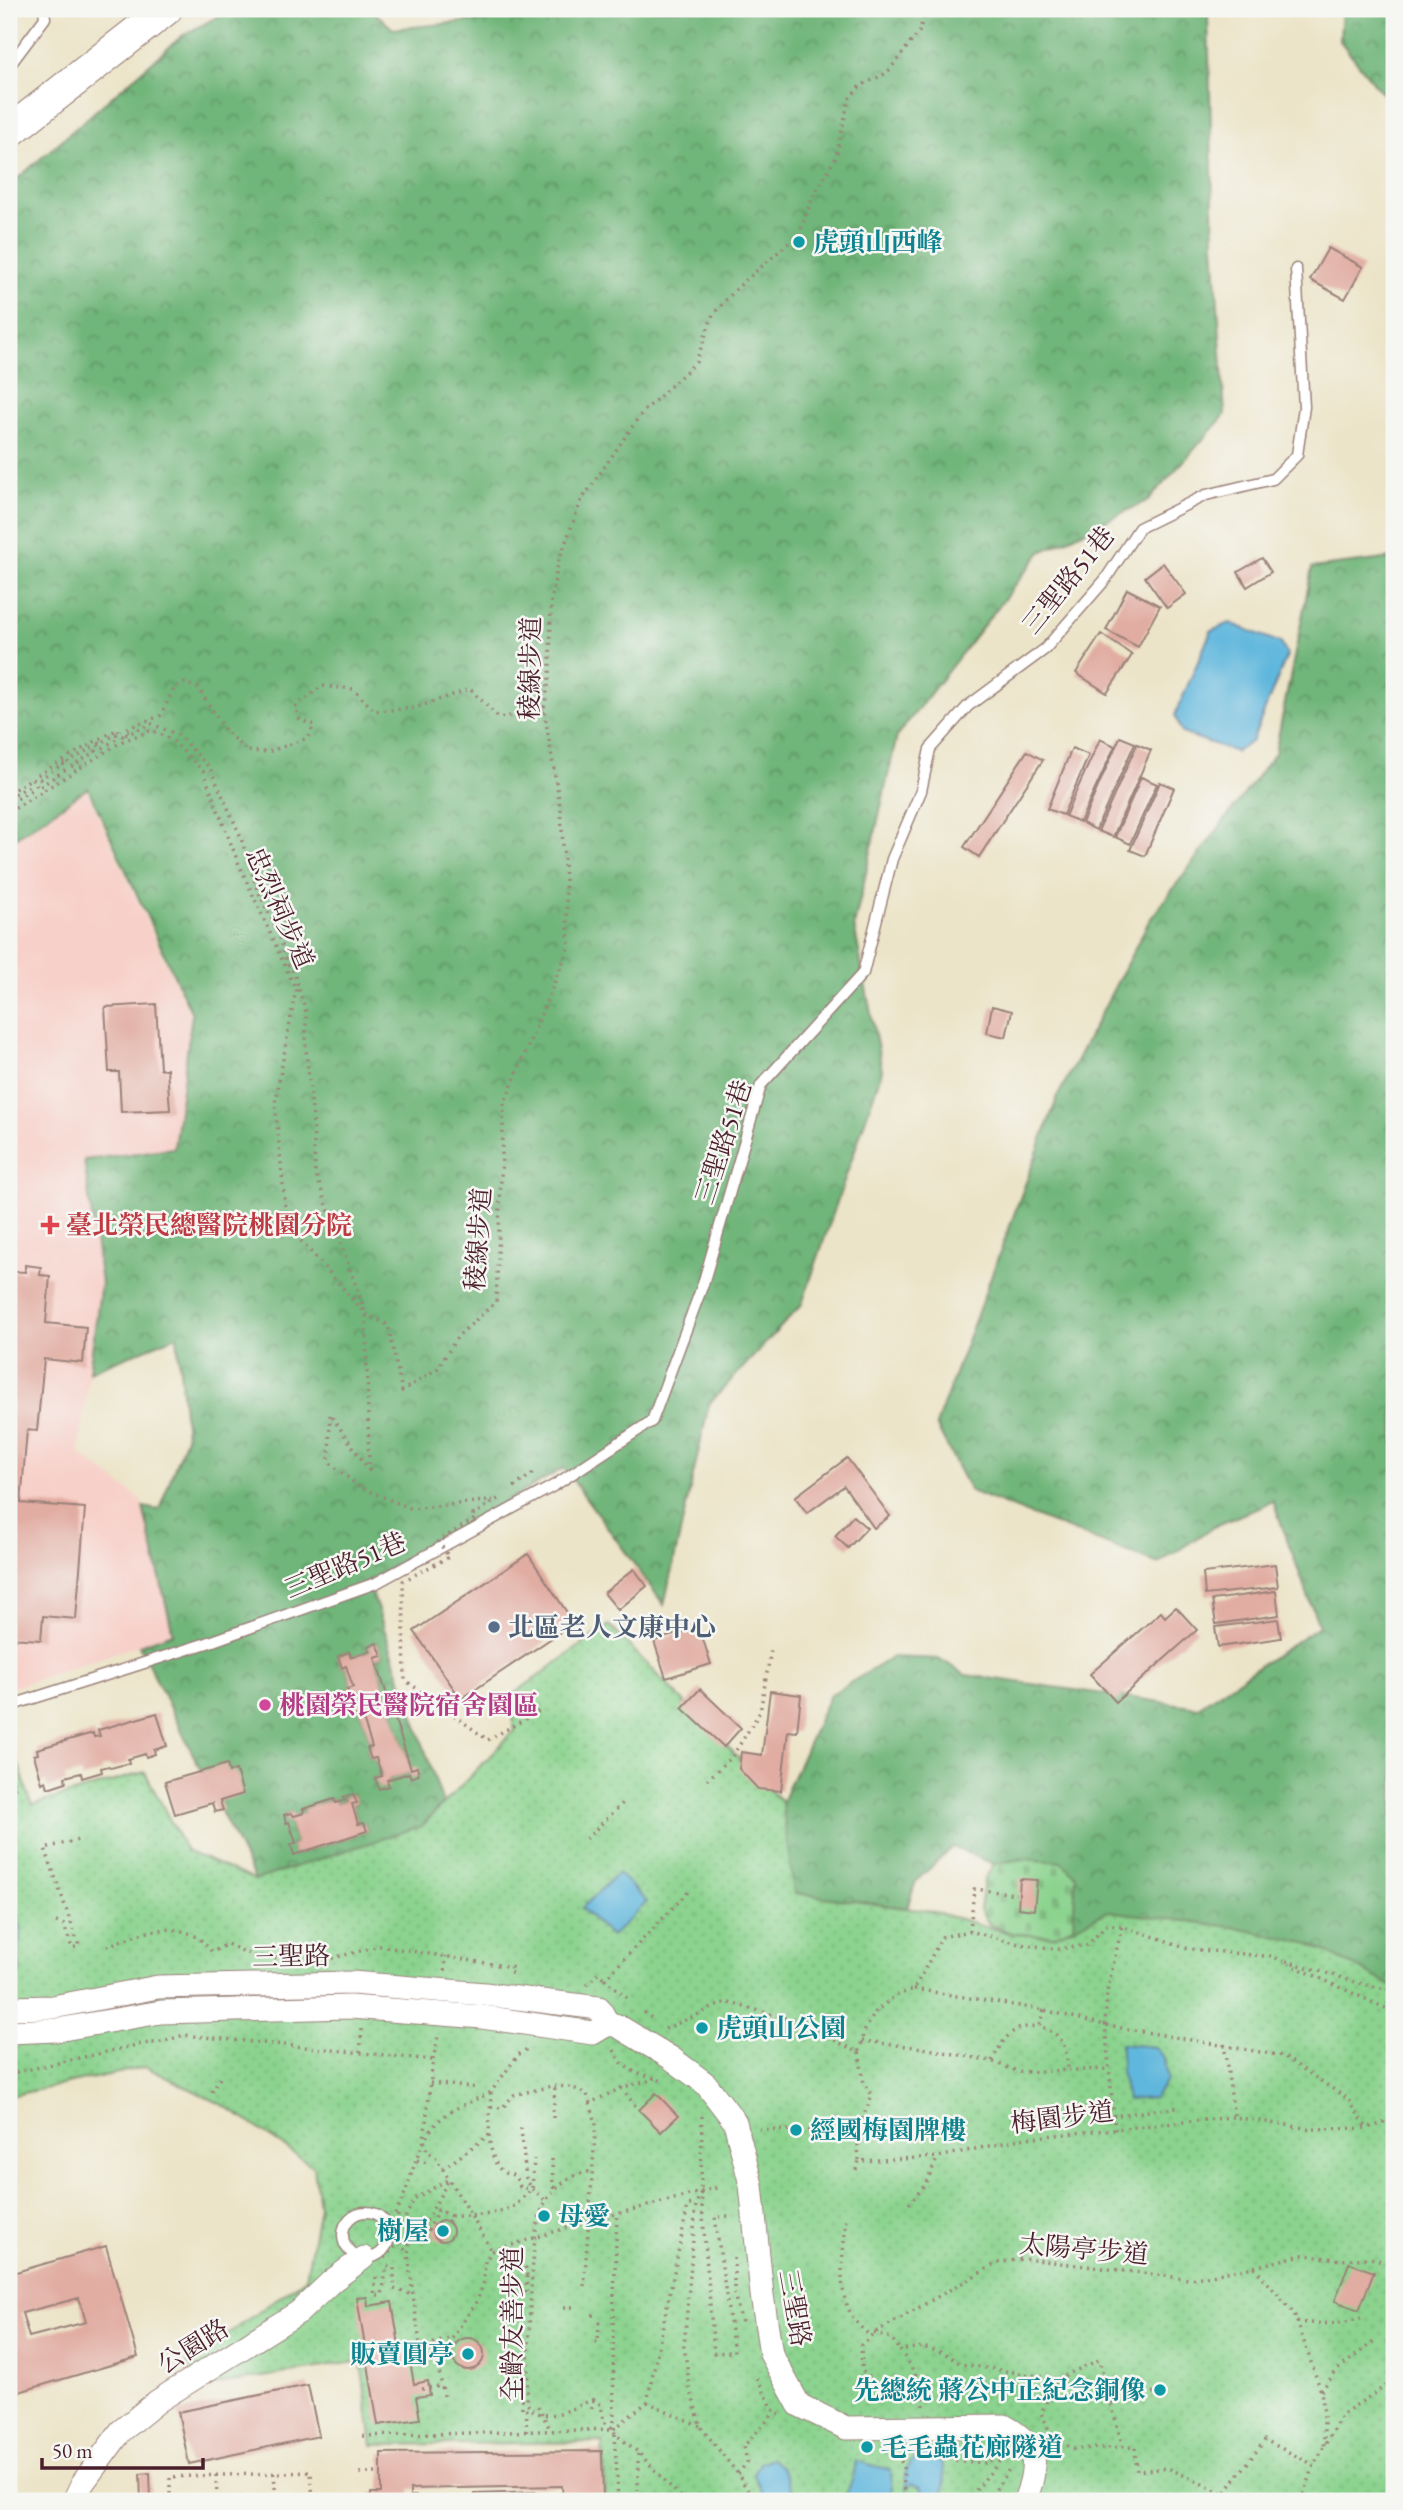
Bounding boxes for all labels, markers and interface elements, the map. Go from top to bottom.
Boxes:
place label: 虎頭山西峰 [813,225,943,259]
marker: 虎頭山西峰 [791,234,807,250]
street label: 三聖路51巷 [1014,519,1122,641]
street label: 稜線步道 [512,616,548,720]
street label: 忠烈祠步道 [238,842,322,974]
street label: 三聖路51巷 [687,1075,759,1209]
street label: 稜線步道 [457,1186,499,1292]
place label: 臺北榮民總醫院桃園分院 [66,1208,352,1242]
marker: 臺北榮民總醫院桃園分院 [40,1215,60,1235]
street label: 三聖路51巷 [279,1524,411,1606]
place label: 北區老人文康中心 [508,1610,716,1644]
marker: 北區老人文康中心 [486,1619,502,1635]
place label: 桃園榮民醫院宿舍園區 [279,1688,539,1722]
marker: 桃園榮民醫院宿舍園區 [257,1697,273,1713]
street label: 三聖路 [252,1938,330,1974]
place label: 虎頭山公園 [716,2011,846,2045]
marker: 虎頭山公園 [694,2020,710,2036]
street label: 梅園步道 [1008,2094,1116,2140]
place label: 經國梅園牌樓 [810,2113,966,2147]
marker: 經國梅園牌樓 [788,2122,804,2138]
place label: 母愛 [558,2199,610,2233]
marker: 母愛 [536,2208,552,2224]
place label: 樹屋 [377,2214,429,2248]
marker: 樹屋 [435,2223,451,2239]
street label: 太陽亭步道 [1018,2226,1150,2272]
street label: 全齡友善步道 [495,2246,529,2402]
street label: 三聖路 [771,2267,819,2349]
street label: 公園路 [151,2311,235,2381]
place label: 販賣圓亭 [350,2337,454,2371]
marker: 販賣圓亭 [460,2346,476,2362]
place label: 先總統 蔣公中正紀念銅像 [854,2373,1146,2407]
marker: 先總統 蔣公中正紀念銅像 [1152,2382,1168,2398]
scale bar [42,2426,203,2470]
place label: 毛毛蟲花廊隧道 [881,2430,1063,2464]
text: 50 m [52,2437,93,2464]
marker: 毛毛蟲花廊隧道 [859,2439,875,2455]

